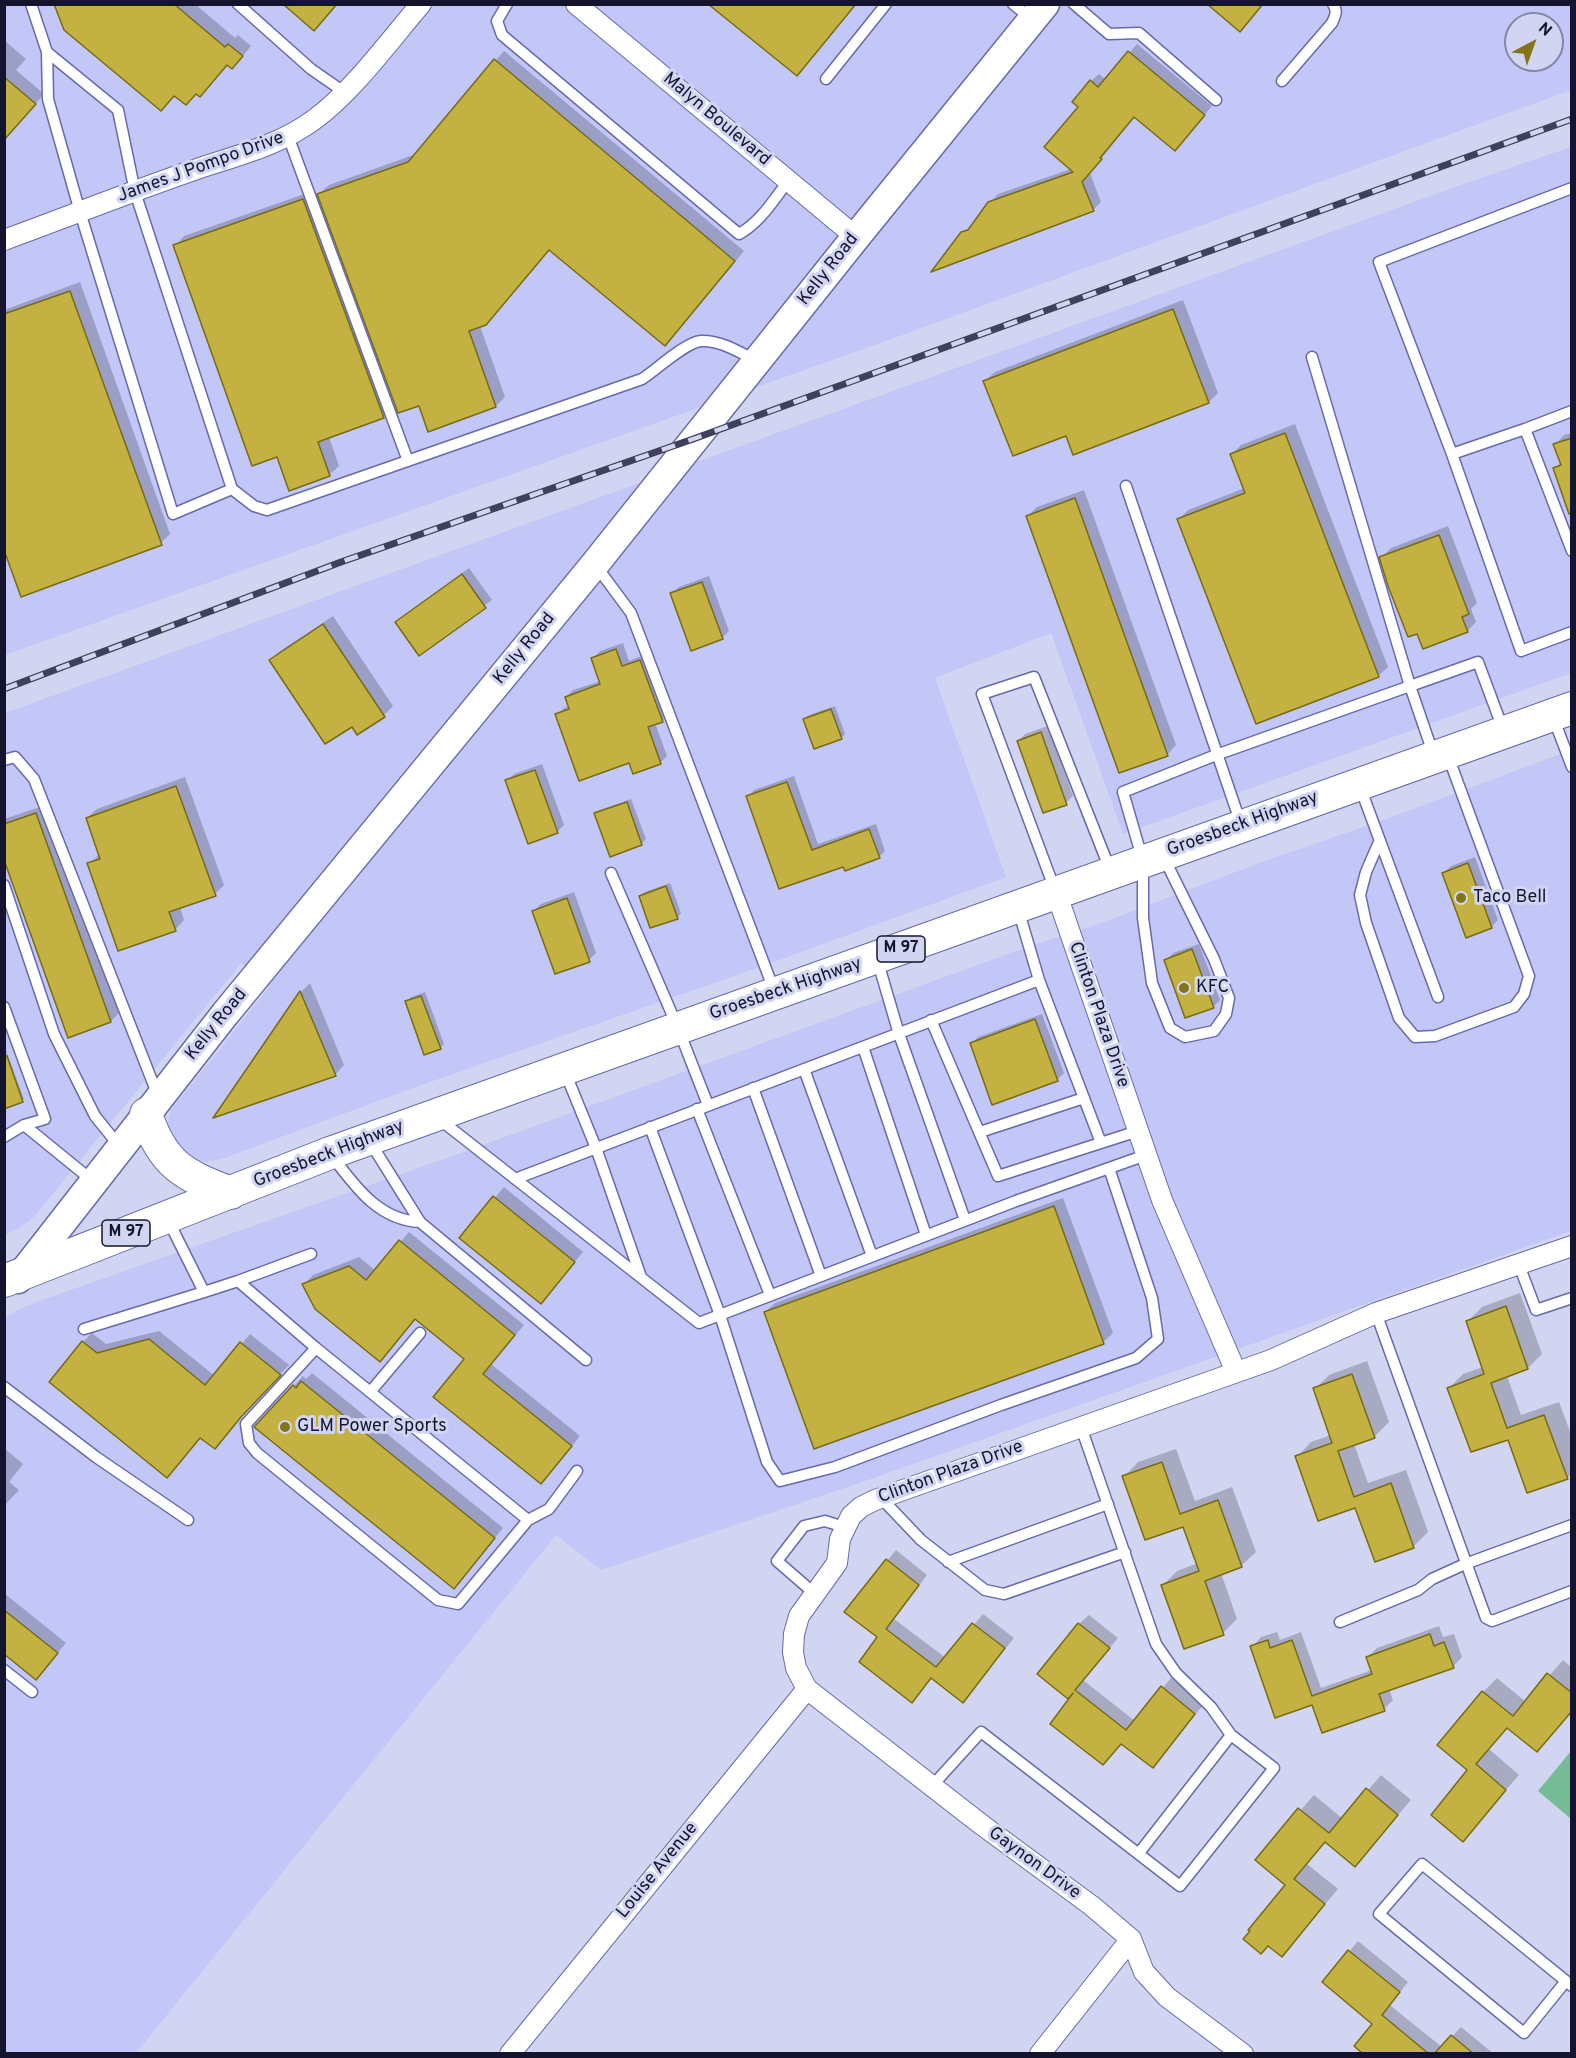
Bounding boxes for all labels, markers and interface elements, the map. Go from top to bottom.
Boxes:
north arrow [1504,12,1564,72]
text: N [1534,19,1555,41]
street label: Malyn Boulevard [658,69,774,171]
street label: James J Pompo Drive [115,128,287,208]
street label: Kelly Road [794,229,864,311]
street label: Kelly Road [490,609,560,689]
street label: Groesbeck Highway [1164,788,1322,862]
place label: Taco Bell [1473,887,1547,909]
marker: Taco Bell [1454,891,1468,905]
road number: M 97 [877,936,925,962]
street label: Clinton Plaza Drive [1063,939,1133,1091]
street label: Groesbeck Highway [707,954,865,1026]
place label: KFC [1196,977,1229,999]
marker: KFC [1177,981,1191,995]
street label: Kelly Road [182,985,252,1065]
street label: Groesbeck Highway [251,1116,407,1194]
road number: M 97 [102,1220,150,1246]
place label: GLM Power Sports [297,1416,447,1438]
marker: GLM Power Sports [278,1420,292,1434]
street label: Clinton Plaza Drive [876,1437,1026,1509]
street label: Louise Avenue [613,1819,703,1923]
street label: Gaynon Drive [984,1823,1084,1905]

